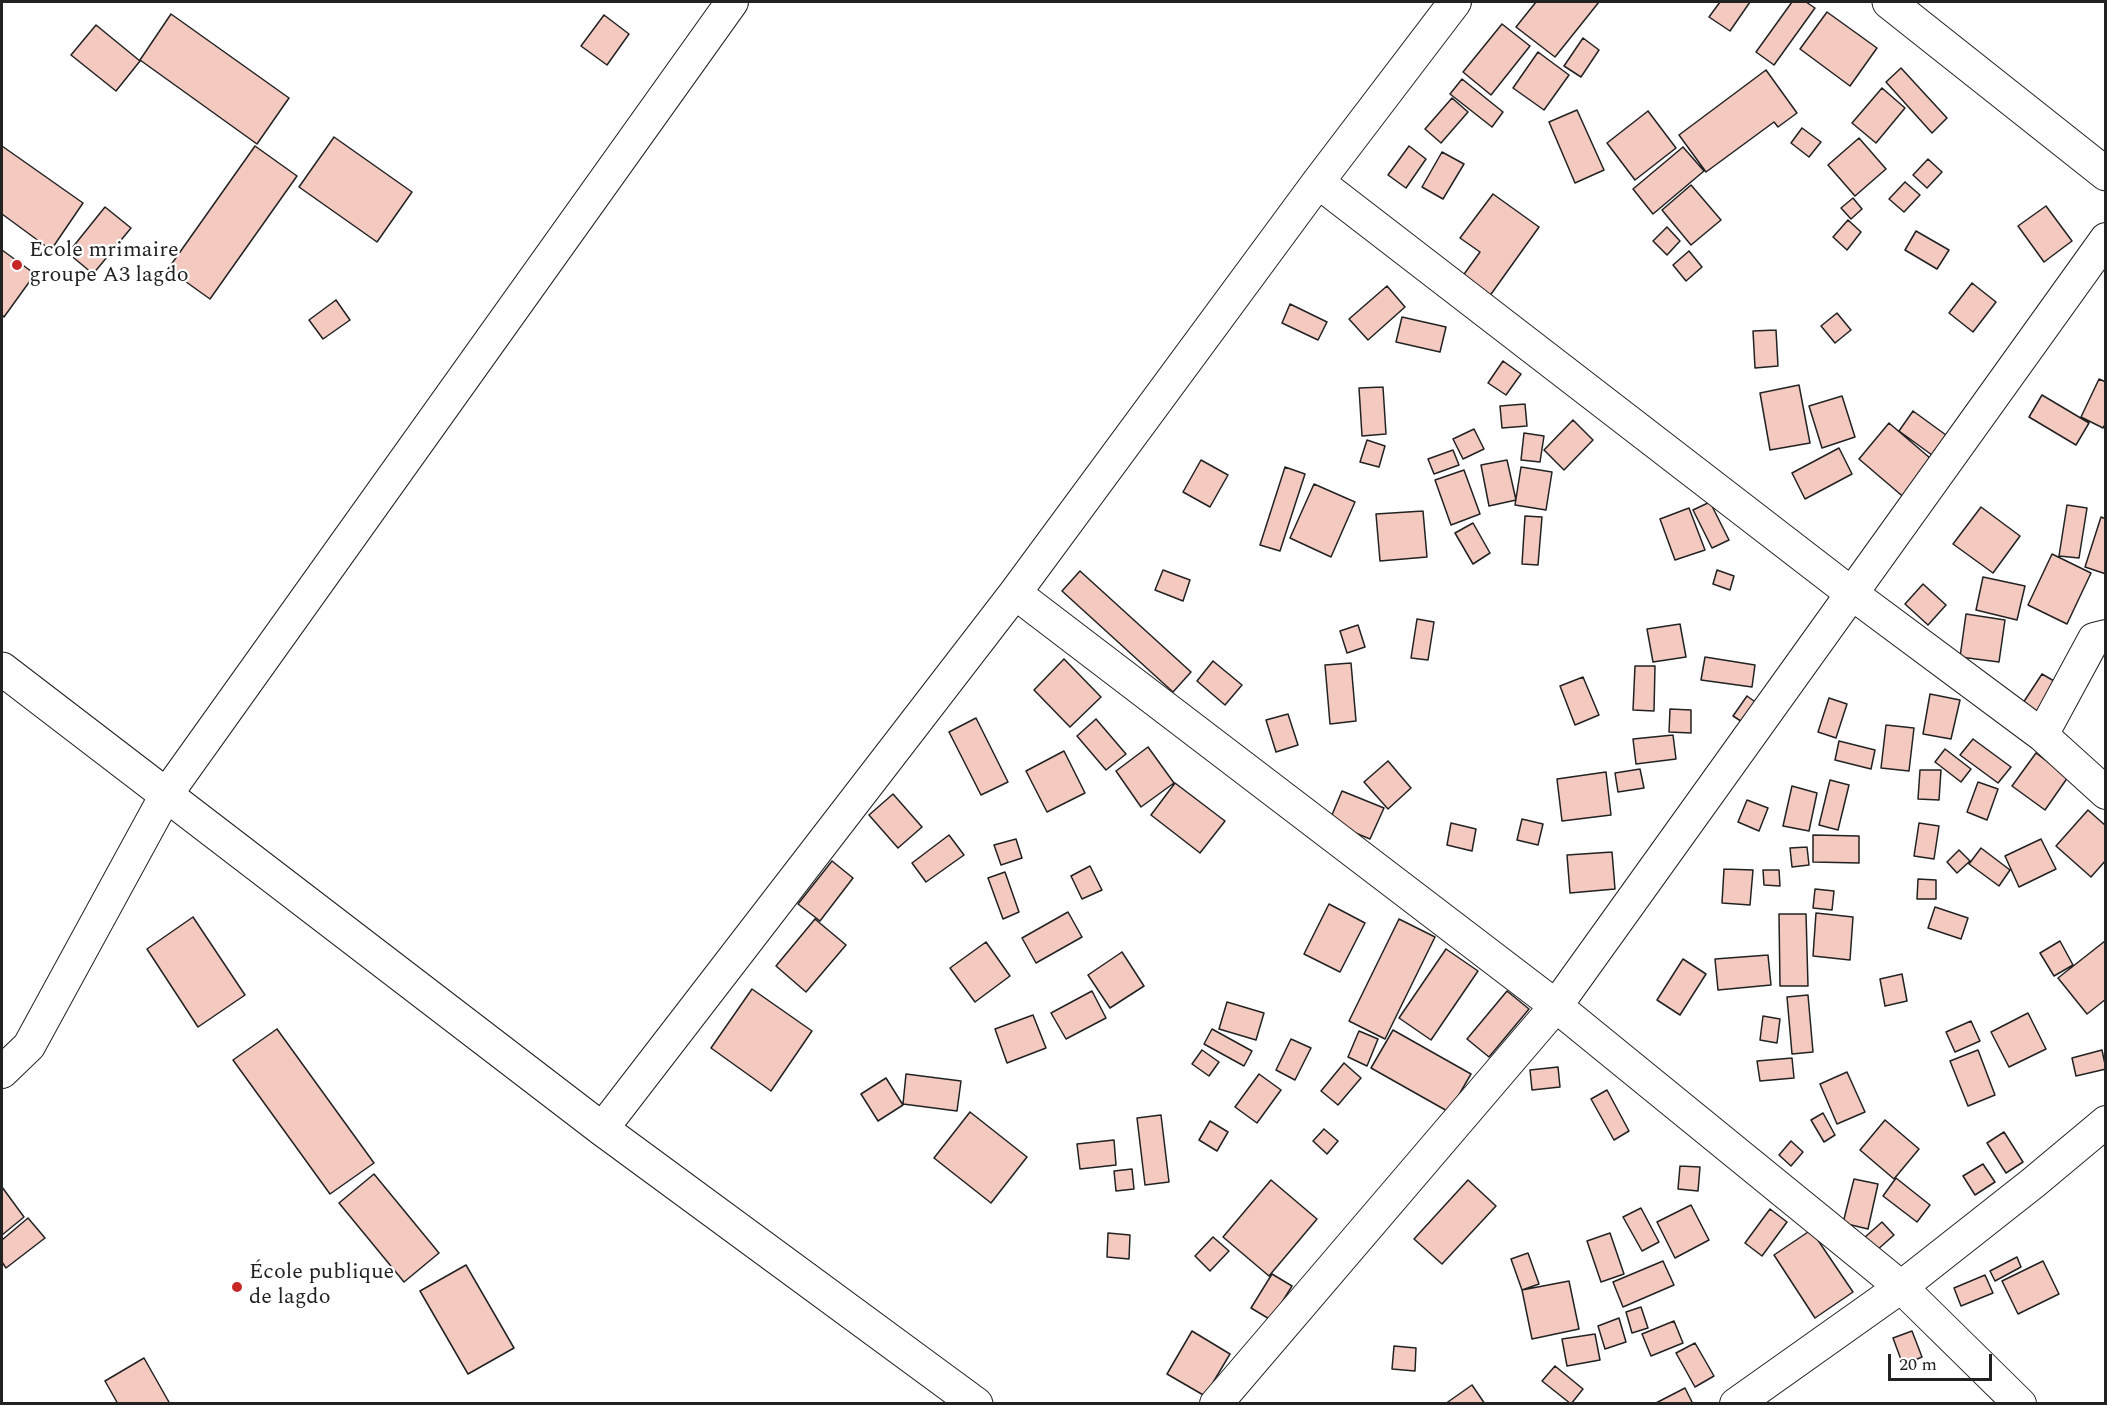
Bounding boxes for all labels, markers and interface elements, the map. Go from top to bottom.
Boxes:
place label: Ecole mrimaire groupe A3 lagdo [29,239,189,290]
marker: Ecole mrimaire groupe A3 lagdo [10,258,24,272]
place label: École publique de lagdo [249,1261,394,1312]
marker: École publique de lagdo [230,1280,244,1294]
scale bar [1891,1342,1994,1380]
text: 20 m [1899,1351,1937,1378]

